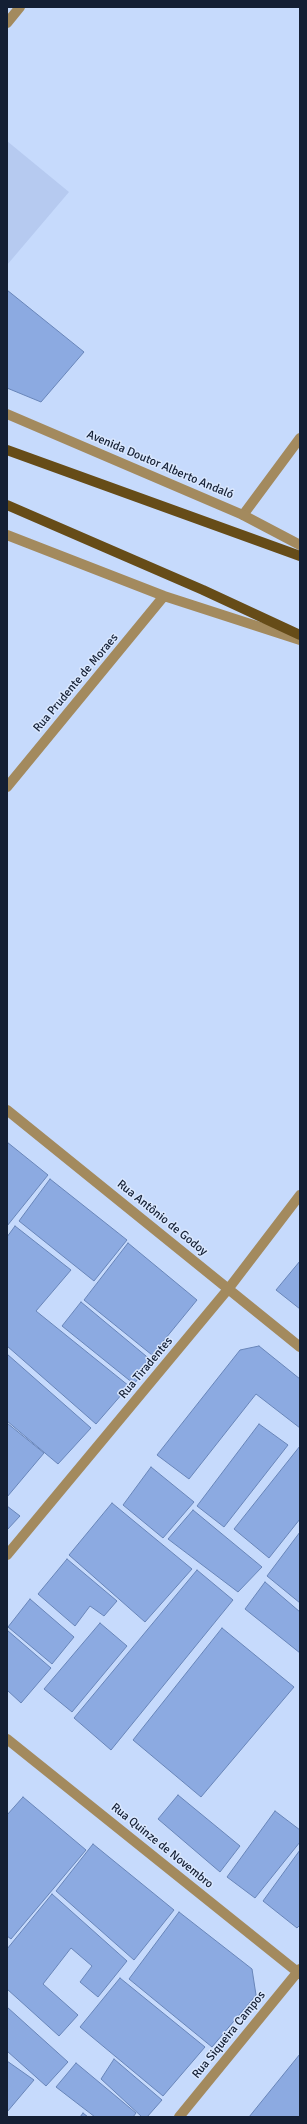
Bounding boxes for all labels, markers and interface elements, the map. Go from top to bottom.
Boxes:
street label: Avenida Doutor Alberto Andaló [84,428,236,502]
street label: Rua Prudente de Moraes [31,631,121,735]
street label: Rua Antônio de Godoy [114,1177,210,1259]
street label: Rua Tiradentes [116,1334,176,1402]
street label: Rua Quinze de Novembro [108,1800,216,1892]
street label: Rua Siqueira Campos [189,1989,269,2081]

